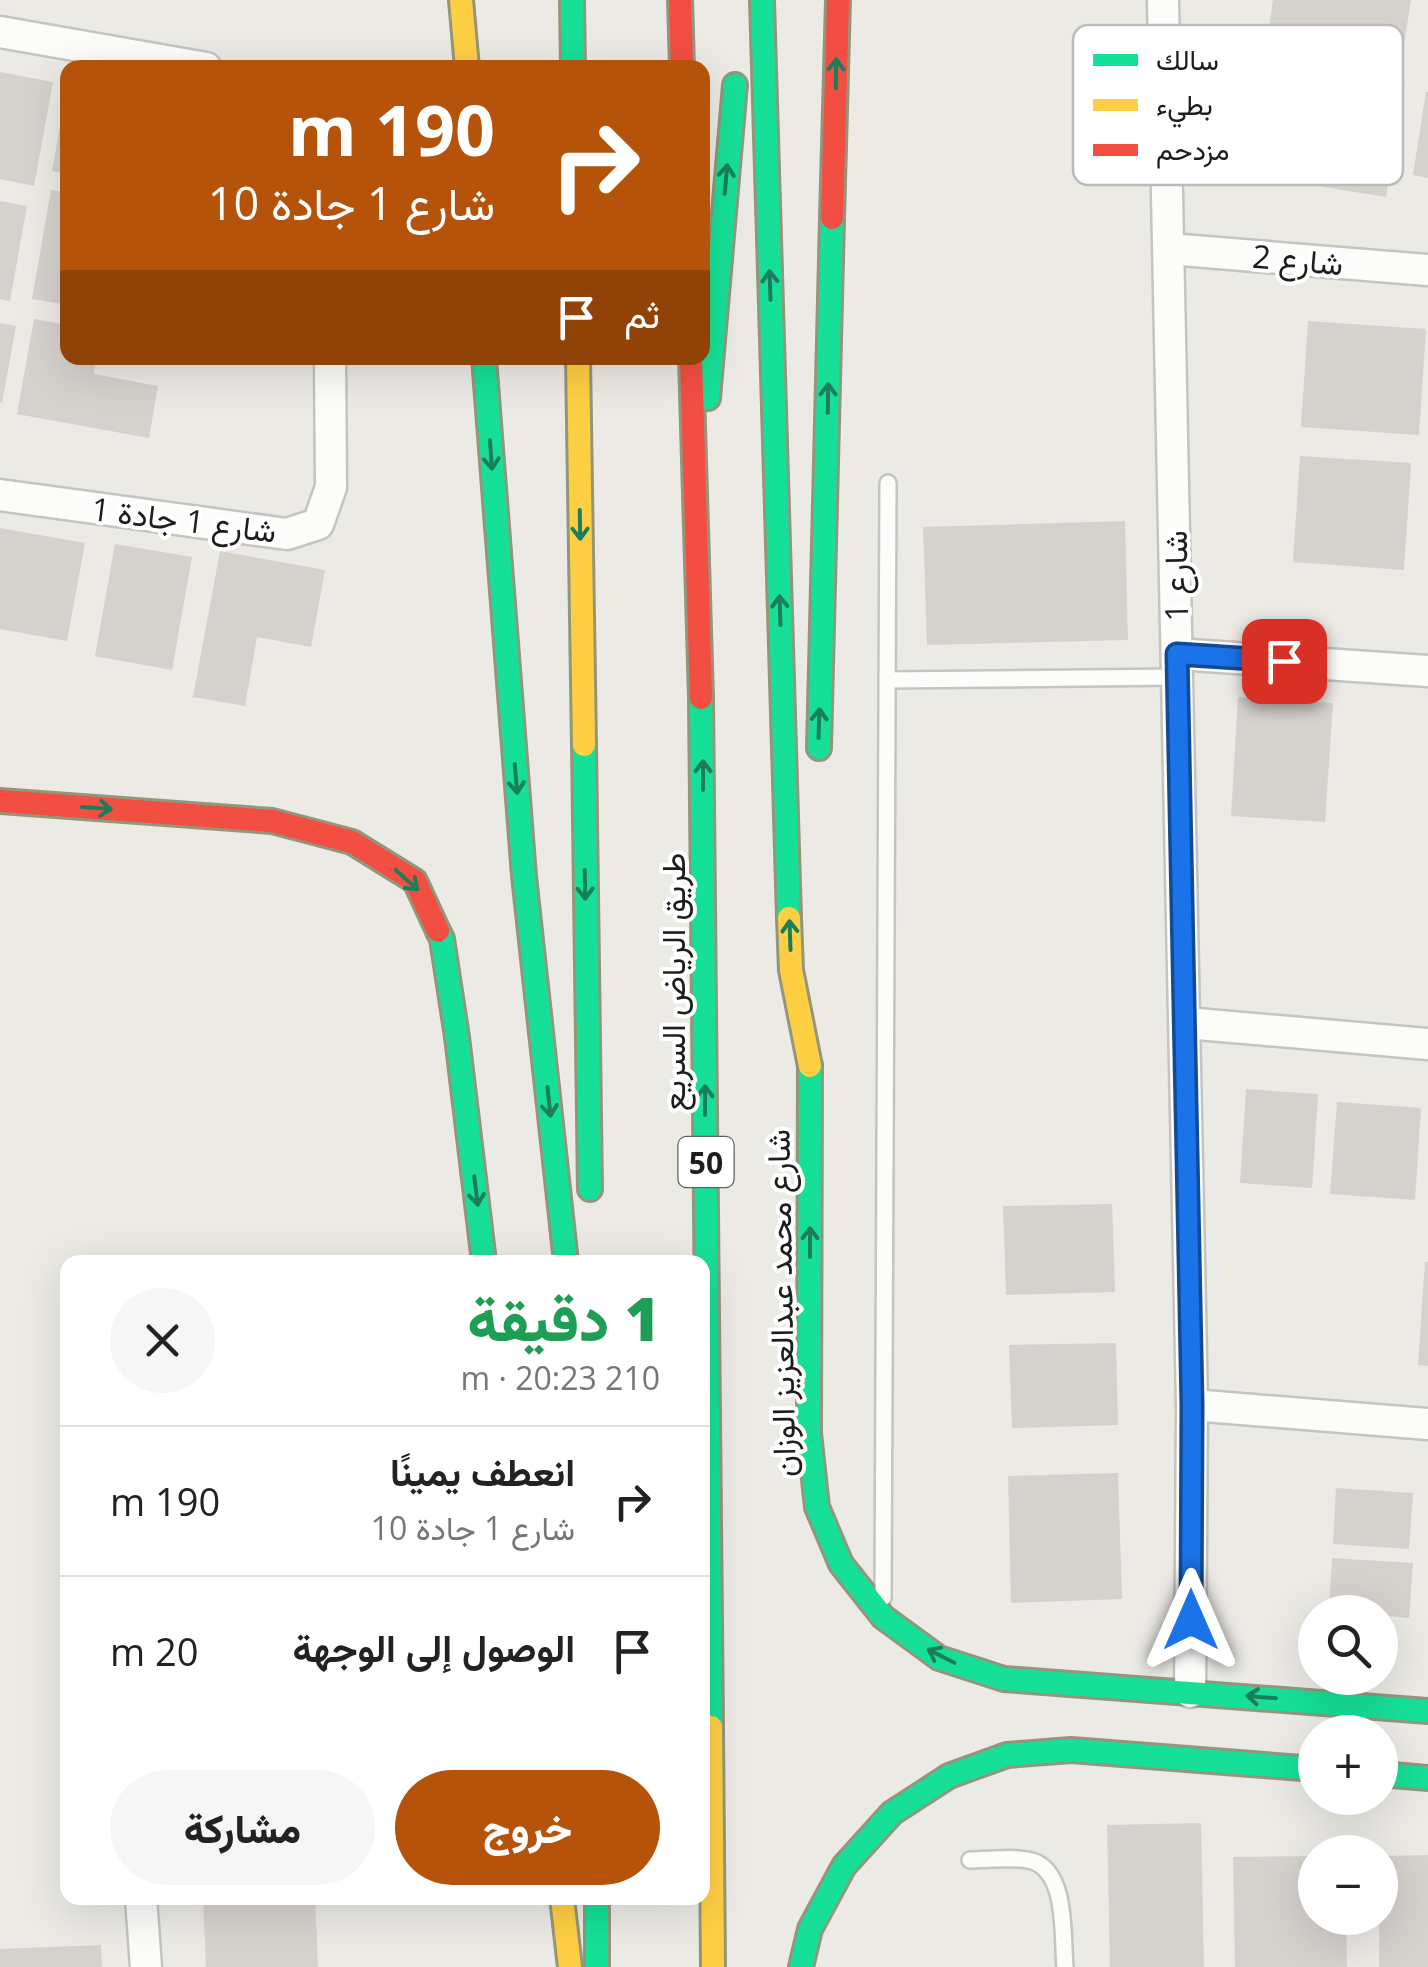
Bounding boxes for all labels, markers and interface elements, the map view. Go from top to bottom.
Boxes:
legend [1073,25,1403,185]
text: سالك [1156,40,1219,78]
one-way arrow [826,58,845,90]
text: 190 m [288,81,495,177]
text: بطيء [1156,85,1213,128]
icon: right [530,100,660,230]
text: مزدحم [1156,130,1229,169]
one-way arrow [717,164,736,196]
text: شارع 1 جادة 10 [208,172,495,233]
street label: شارع 2 [1251,234,1345,286]
one-way arrow [761,270,780,302]
text: ثم [624,287,660,339]
icon: arrive [549,290,604,345]
one-way arrow [818,383,837,415]
one-way arrow [481,438,500,470]
street label: شارع 1 جادة 1 [89,486,279,554]
one-way arrow [570,508,590,540]
street label: شارع 1 [1153,530,1199,622]
one-way arrow [771,595,790,627]
pin [1242,619,1327,704]
icon: arrive [1257,634,1312,689]
one-way arrow [810,708,829,740]
one-way arrow [693,759,712,791]
one-way arrow [507,762,526,794]
one-way arrow [81,799,113,818]
street label: طريق الرياض السريع [651,853,696,1111]
one-way arrow [393,867,419,891]
one-way arrow [576,868,595,900]
one-way arrow [780,920,799,952]
one-way arrow [696,1084,715,1116]
one-way arrow [539,1086,558,1118]
street label: شارع محمد عبدالعزيز الوزان [755,1129,807,1477]
road number: 50 [678,1137,734,1187]
one-way arrow [467,1174,485,1207]
one-way arrow [800,1227,820,1260]
text: 1 دقيقة [467,1277,660,1359]
button: close [110,1288,215,1393]
text: 210 m · 20:23 [461,1356,660,1399]
text: انعطف يمينًا [390,1445,575,1497]
icon: right [605,1474,660,1529]
text: 190 m [110,1475,220,1527]
text: شارع 1 جادة 10 [371,1506,575,1549]
position arrow [1139,1568,1243,1672]
map controls [1298,1595,1398,1935]
button: search [1298,1595,1398,1695]
text: الوصول إلى الوجهة [293,1621,575,1673]
icon: arrive [605,1624,660,1679]
text: 20 m [110,1625,199,1677]
one-way arrow [927,1645,957,1664]
one-way arrow [1245,1688,1278,1707]
button: + [1298,1715,1398,1815]
button: مشاركة [110,1770,375,1885]
button: خروج [395,1770,660,1885]
button: − [1298,1835,1398,1935]

